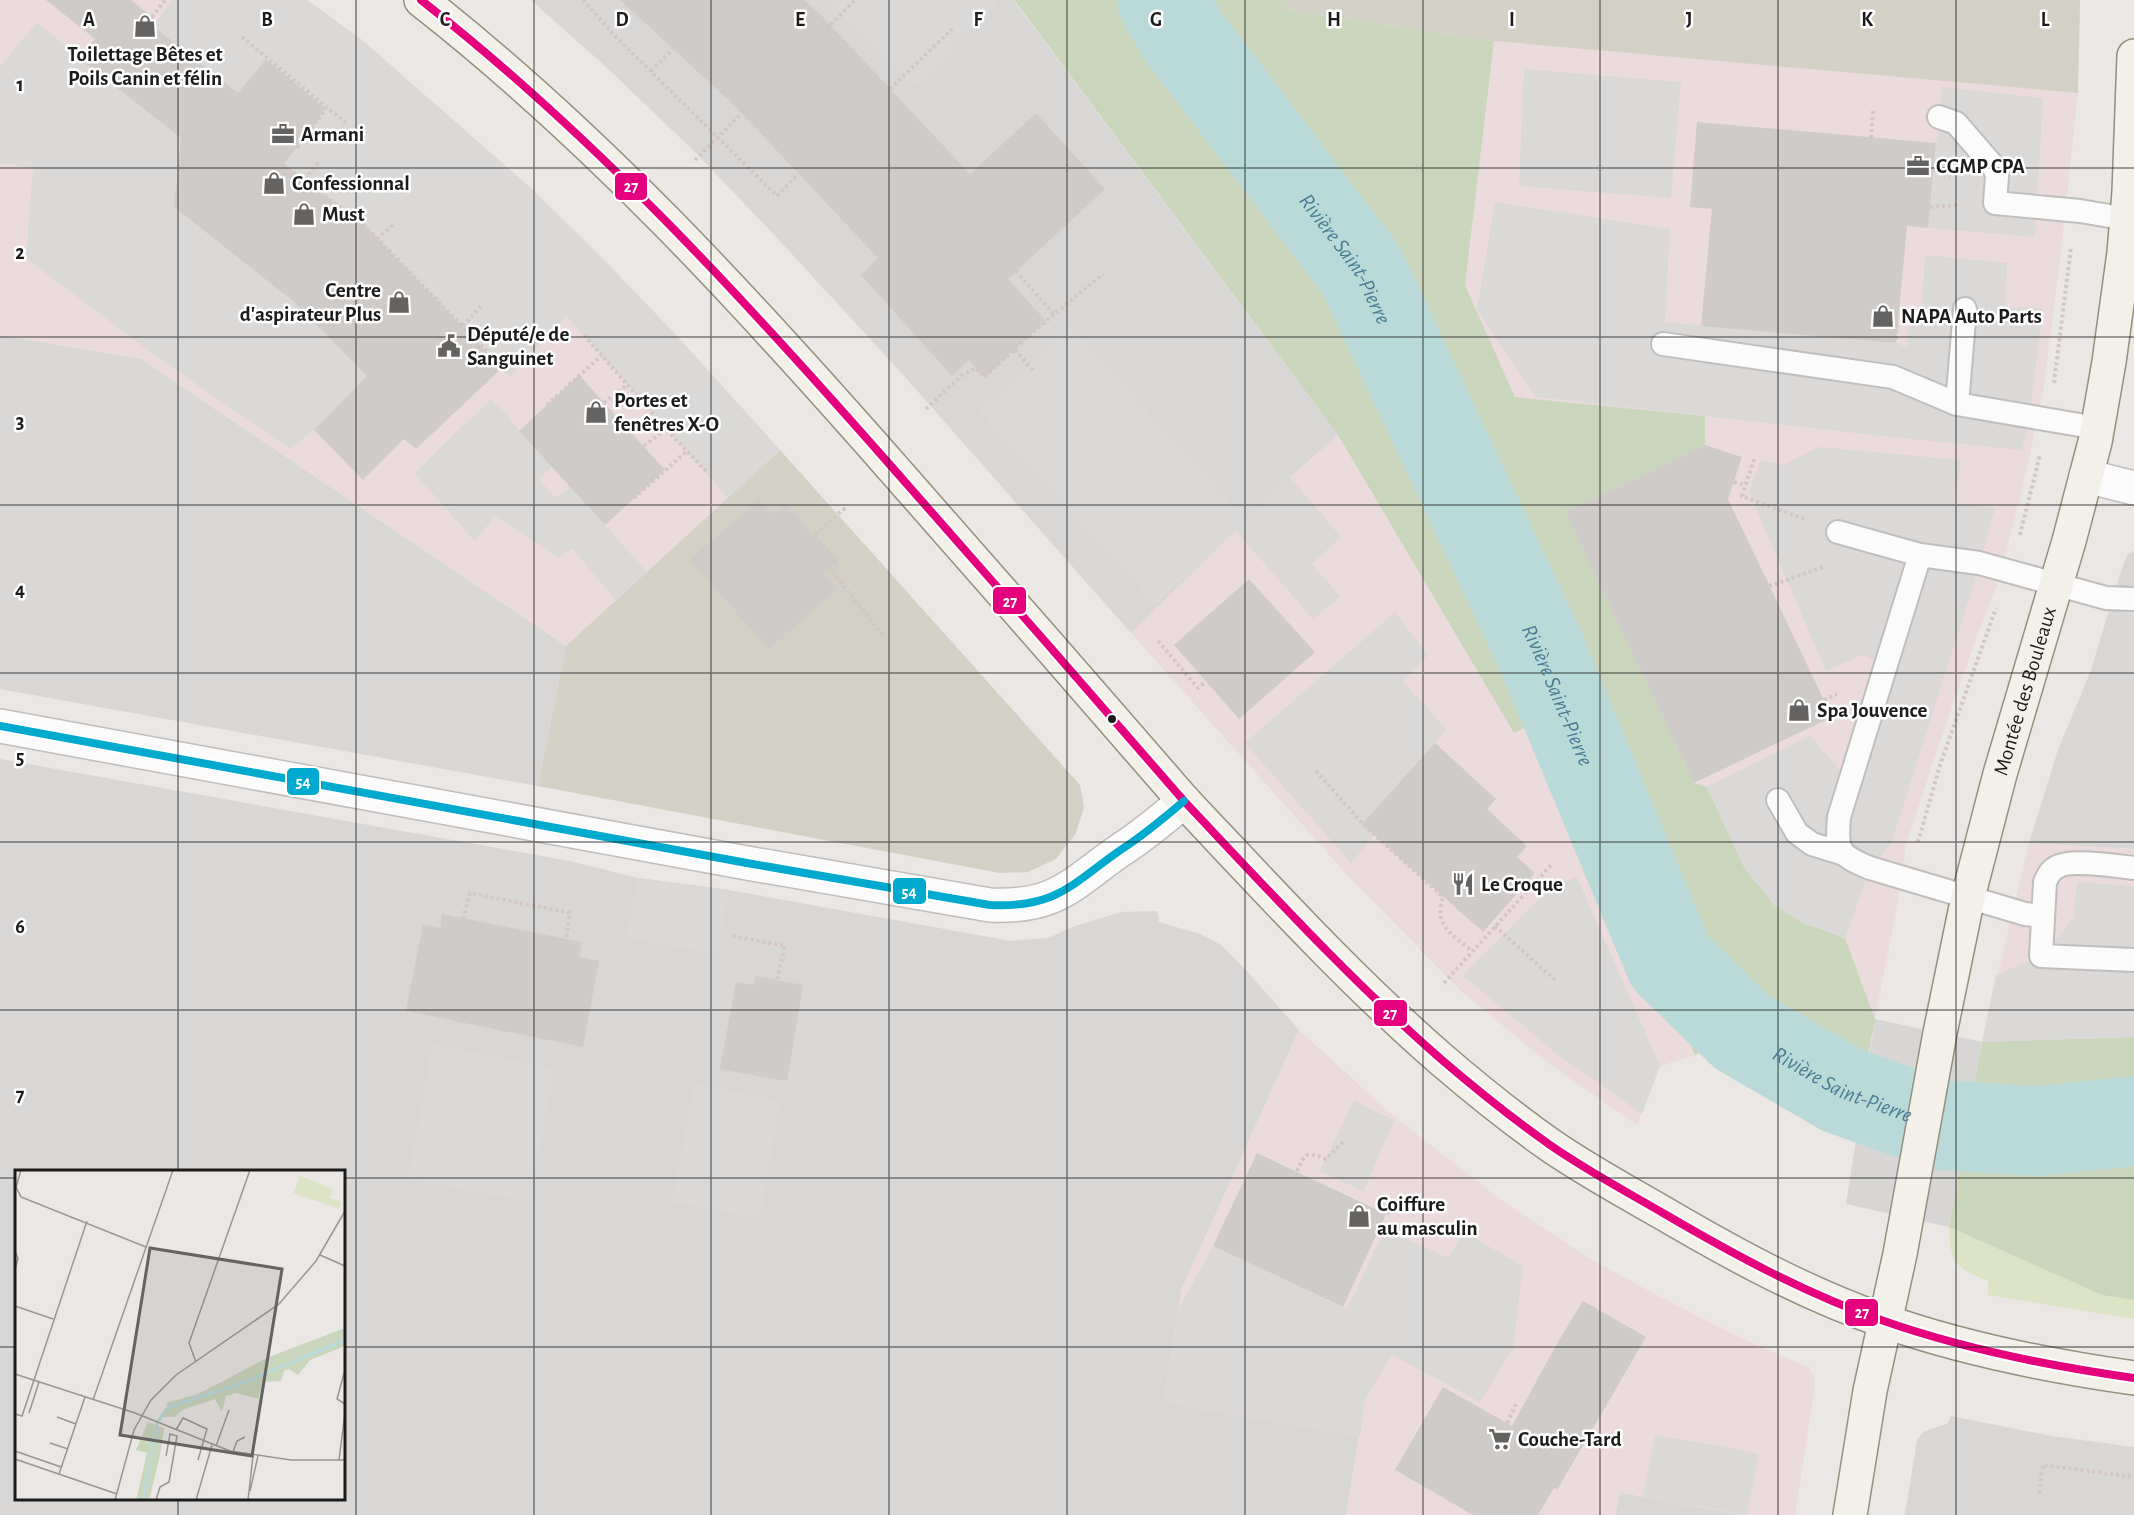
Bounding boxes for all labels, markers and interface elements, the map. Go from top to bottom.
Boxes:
text: A [83,10,95,30]
text: B [261,10,273,30]
text: C [440,10,451,30]
text: D [615,10,629,30]
text: E [795,10,805,30]
text: F [973,10,983,30]
text: G [1150,10,1162,30]
text: H [1327,10,1341,30]
text: I [1509,10,1515,30]
text: J [1686,10,1692,30]
text: K [1861,10,1873,30]
text: L [2041,10,2050,30]
shop icon: Toilettage Bêtes et Poils Canin et félin [132,13,158,39]
place label: Toilettage Bêtes et Poils Canin et félin [67,44,223,89]
text: 1 [16,75,24,95]
office icon: Armani [270,121,296,147]
place label: Armani [301,124,364,145]
office icon: CGMP CPA [1905,153,1931,179]
place label: CGMP CPA [1936,156,2025,177]
shop icon: Confessionnal [261,170,287,196]
line badge: 27 [614,172,648,201]
place label: Confessionnal [292,173,410,194]
text: 27 [624,179,638,195]
water label: Rivière Saint-Pierre [1295,190,1395,328]
shop icon: Must [291,201,317,227]
place label: Must [322,204,365,225]
text: 2 [15,243,25,263]
place label: Centre d'aspirateur Plus [240,280,381,325]
shop icon: Centre d'aspirateur Plus [386,289,412,315]
shop icon: NAPA Auto Parts [1870,303,1896,329]
place label: NAPA Auto Parts [1901,306,2042,327]
place label: Député/e de Sanguinet [467,324,569,369]
public building icon: Député/e de Sanguinet [436,333,462,359]
place label: Portes et fenêtres X-O [614,390,719,435]
shop icon: Portes et fenêtres X-O [583,399,609,425]
text: 3 [16,412,24,432]
text: 4 [15,580,25,600]
line badge: 27 [992,586,1027,615]
text: 27 [1003,594,1017,610]
street label: Montée des Bouleaux [1990,604,2060,778]
water label: Rivière Saint-Pierre [1518,621,1597,769]
shop icon: Spa Jouvence [1786,697,1812,723]
place label: Spa Jouvence [1817,700,1928,721]
unlabelled marker [1106,713,1118,725]
text: 5 [16,748,24,768]
line badge: 54 [286,767,320,796]
text: 54 [296,774,310,790]
restaurant icon: Le Croque [1450,871,1476,897]
place label: Le Croque [1481,874,1563,895]
line badge: 54 [892,877,927,905]
text: 54 [902,884,916,900]
text: 6 [15,917,25,937]
line badge: 27 [1373,999,1408,1027]
text: 27 [1383,1006,1397,1022]
water label: Rivière Saint-Pierre [1769,1043,1915,1126]
text: 7 [16,1085,25,1105]
inset map [15,1170,345,1500]
place label: Coiffure au masculin [1377,1194,1478,1239]
shop icon: Coiffure au masculin [1346,1203,1372,1229]
line badge: 27 [1844,1298,1879,1327]
text: 27 [1855,1305,1869,1321]
supermarket icon: Couche-Tard [1487,1426,1513,1452]
place label: Couche-Tard [1518,1429,1621,1450]

